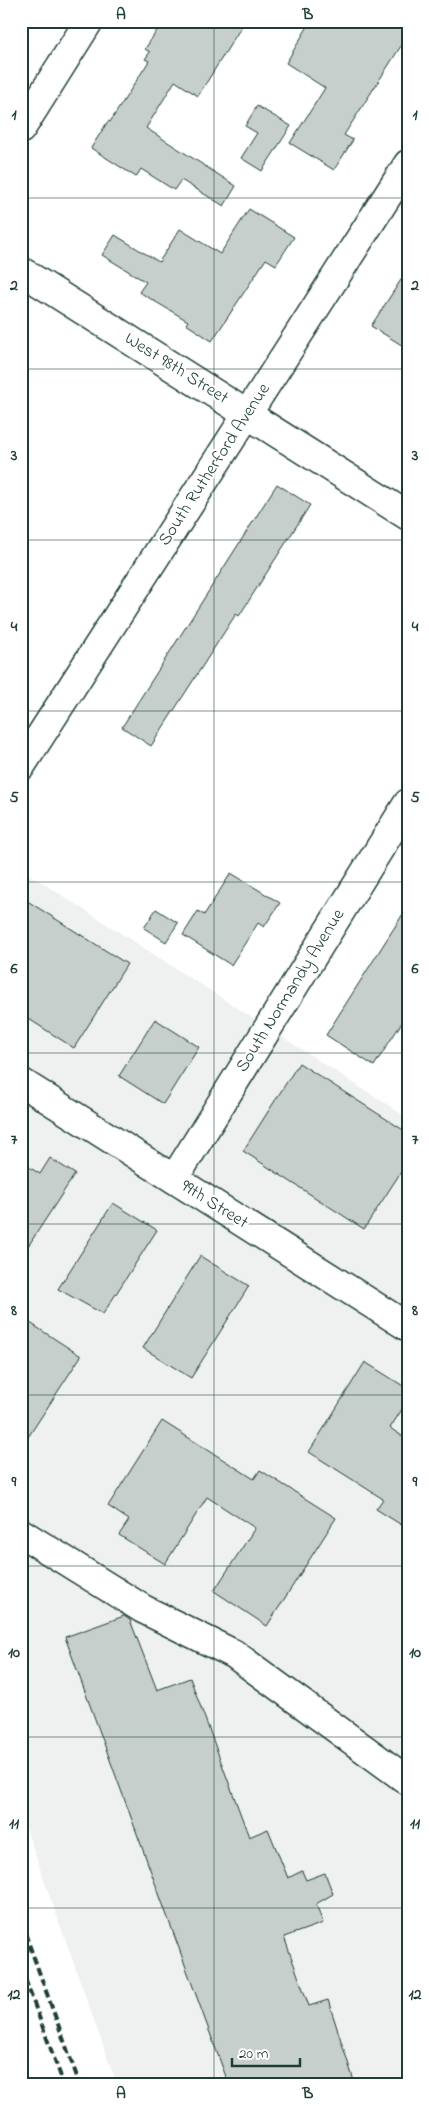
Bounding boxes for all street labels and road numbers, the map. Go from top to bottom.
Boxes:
street label: West 98th Street [119,327,233,411]
street label: South Rutherford Avenue [153,378,278,551]
street label: South Normandy Avenue [230,903,352,1078]
street label: 99th Street [175,1174,253,1236]

